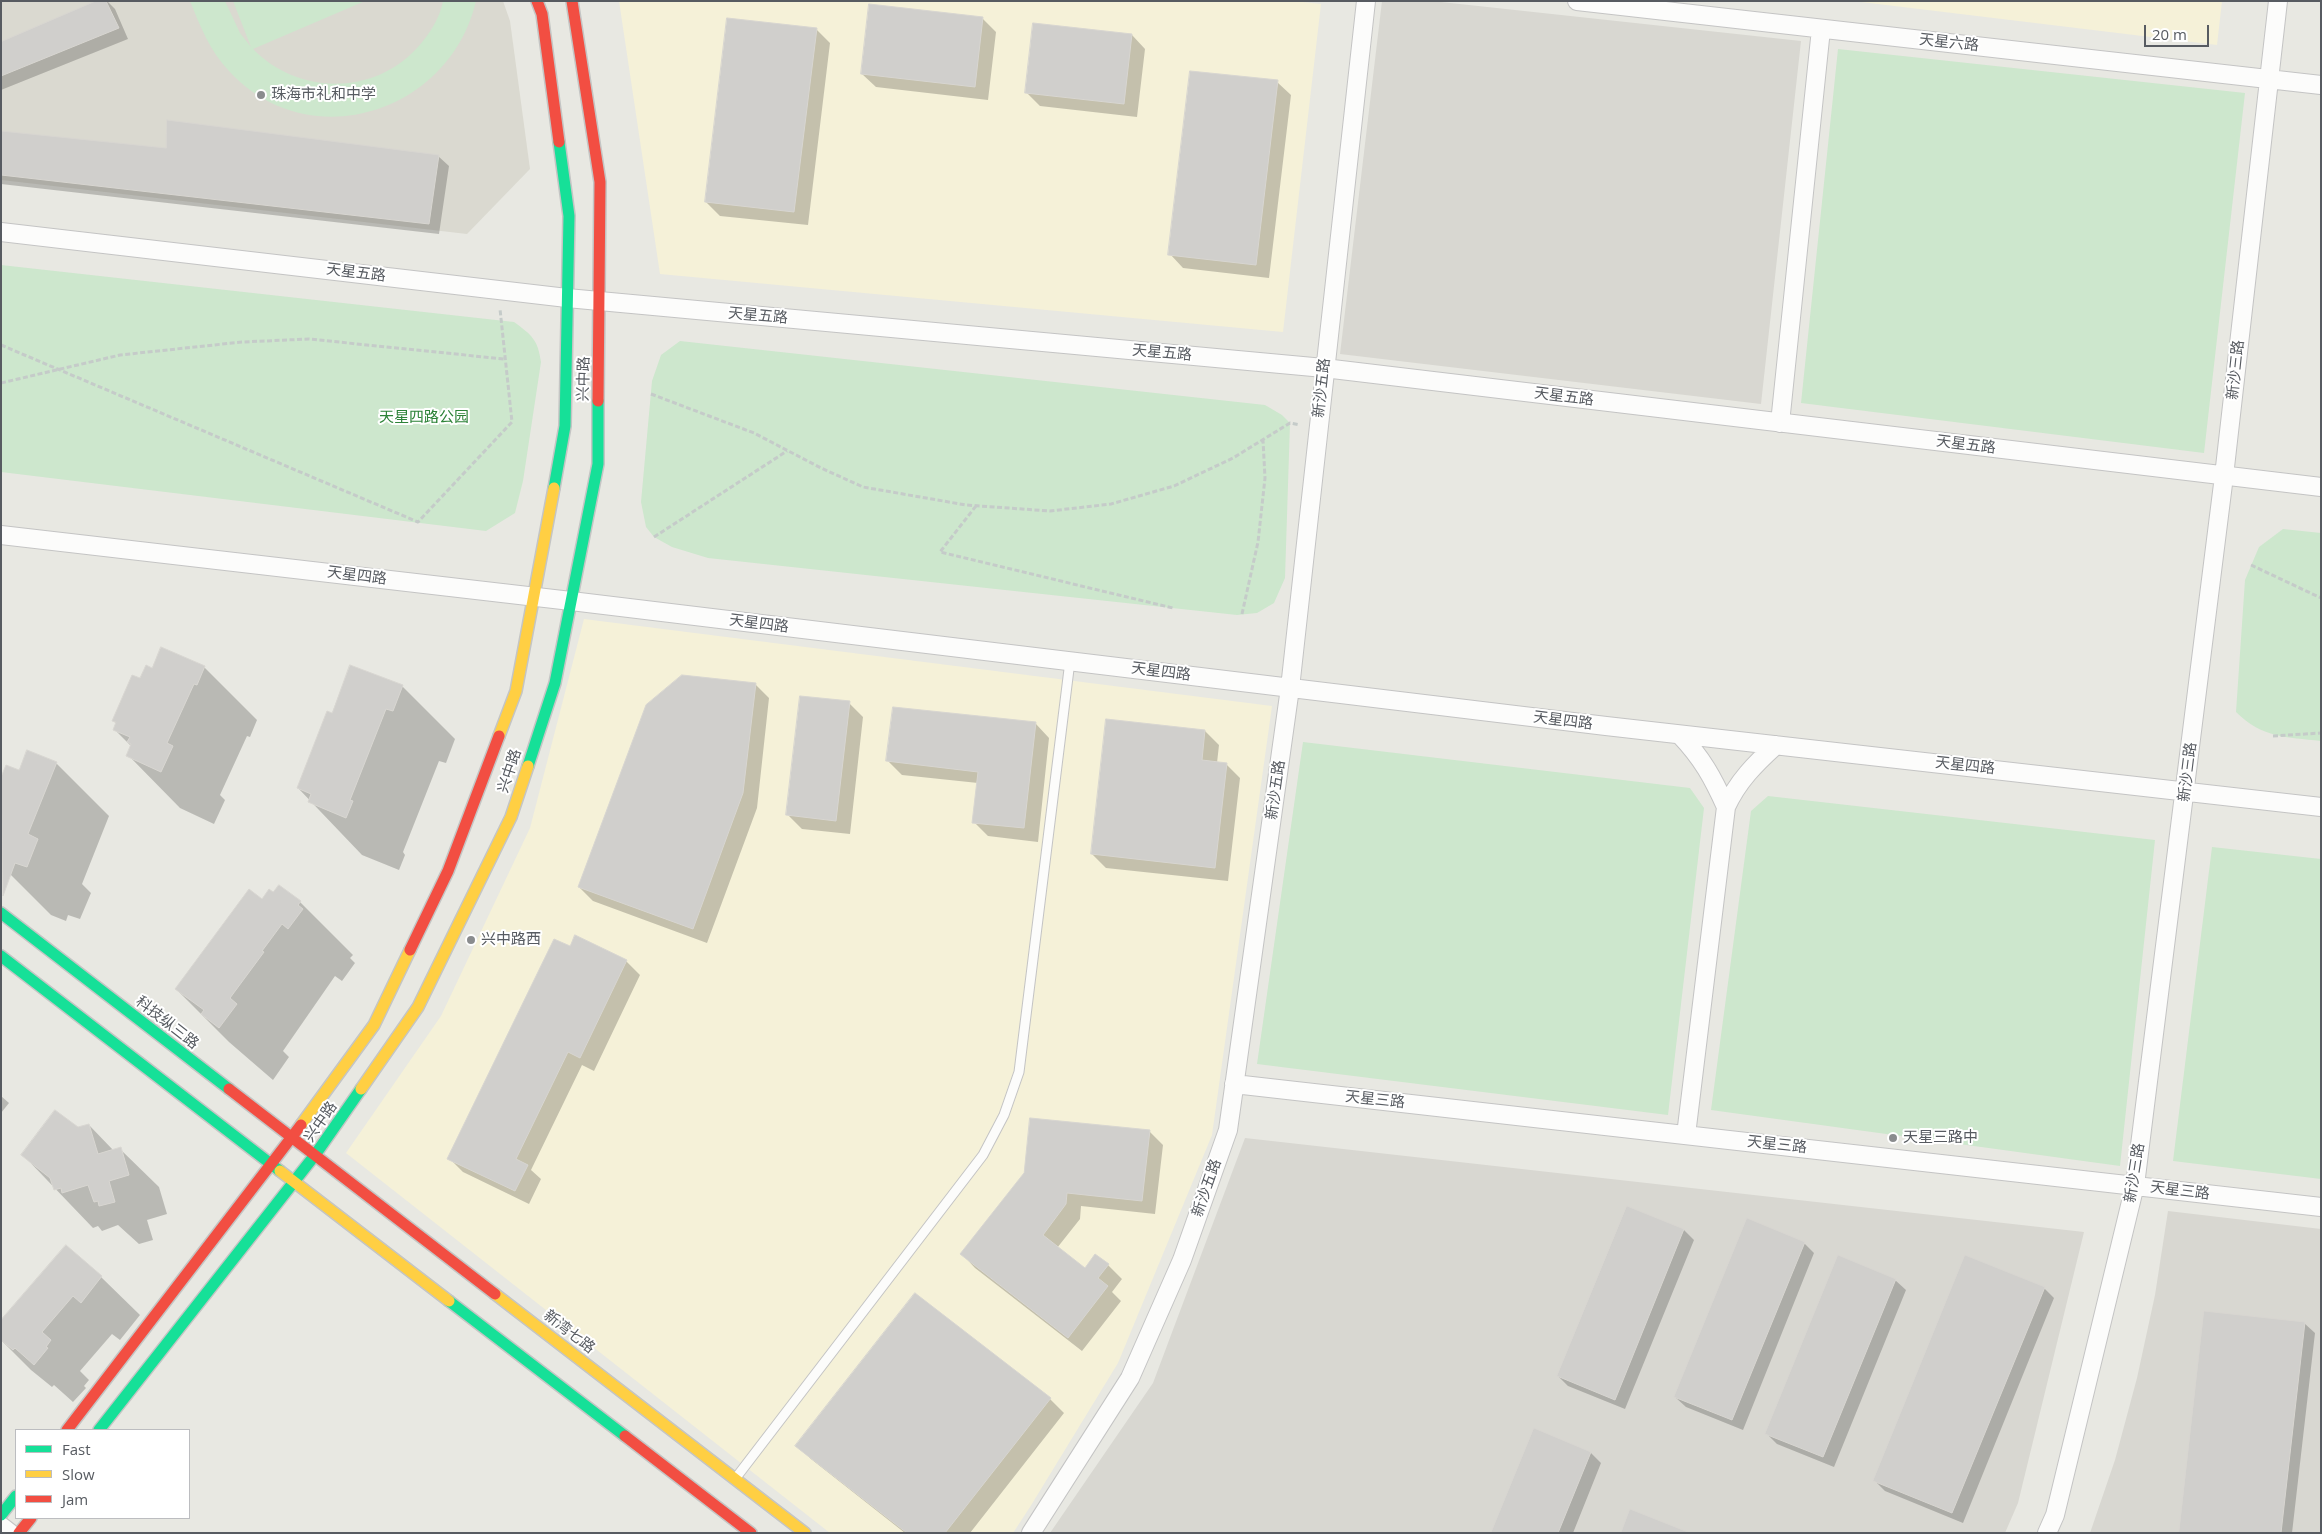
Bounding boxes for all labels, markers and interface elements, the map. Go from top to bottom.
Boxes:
scale bar [2147,15,2212,47]
text: 20 m [2152,24,2187,44]
street label: 天星六路 [1918,31,1980,55]
place label: 珠海市礼和中学 [271,86,376,104]
marker: 珠海市礼和中学 [255,89,267,101]
street label: 天星五路 [325,260,387,286]
street label: 天星五路 [727,304,789,328]
street label: 新沙三路 [2224,339,2248,401]
street label: 天星五路 [1131,341,1193,365]
street label: 兴中路 [575,356,593,402]
street label: 新沙五路 [1310,357,1334,419]
street label: 天星五路 [1533,384,1595,410]
park label: 天星四路公园 [379,409,469,427]
street label: 天星五路 [1935,432,1997,458]
street label: 天星四路 [326,563,388,589]
street label: 天星四路 [728,611,790,637]
street label: 天星四路 [1130,659,1192,685]
street label: 天星四路 [1532,708,1594,734]
street label: 新沙三路 [2175,741,2201,803]
street label: 兴中路 [494,747,526,795]
street label: 天星四路 [1934,754,1996,778]
street label: 新沙五路 [1263,759,1289,821]
place label: 兴中路西 [481,931,541,949]
marker: 兴中路西 [465,934,477,946]
street label: 科技纵三路 [132,993,202,1053]
street label: 天星三路 [1344,1088,1406,1112]
street label: 兴中路 [301,1098,341,1146]
place label: 天星三路中 [1903,1129,1978,1147]
marker: 天星三路中 [1887,1132,1899,1144]
street label: 天星三路 [1746,1133,1808,1157]
street label: 新沙三路 [2121,1142,2149,1204]
street label: 新沙五路 [1189,1157,1225,1219]
street label: 天星三路 [2149,1178,2211,1204]
street label: 新湾七路 [540,1306,598,1358]
legend [15,1429,190,1519]
text: Fast [62,1439,91,1459]
text: Slow [62,1464,95,1484]
text: Jam [62,1489,88,1509]

